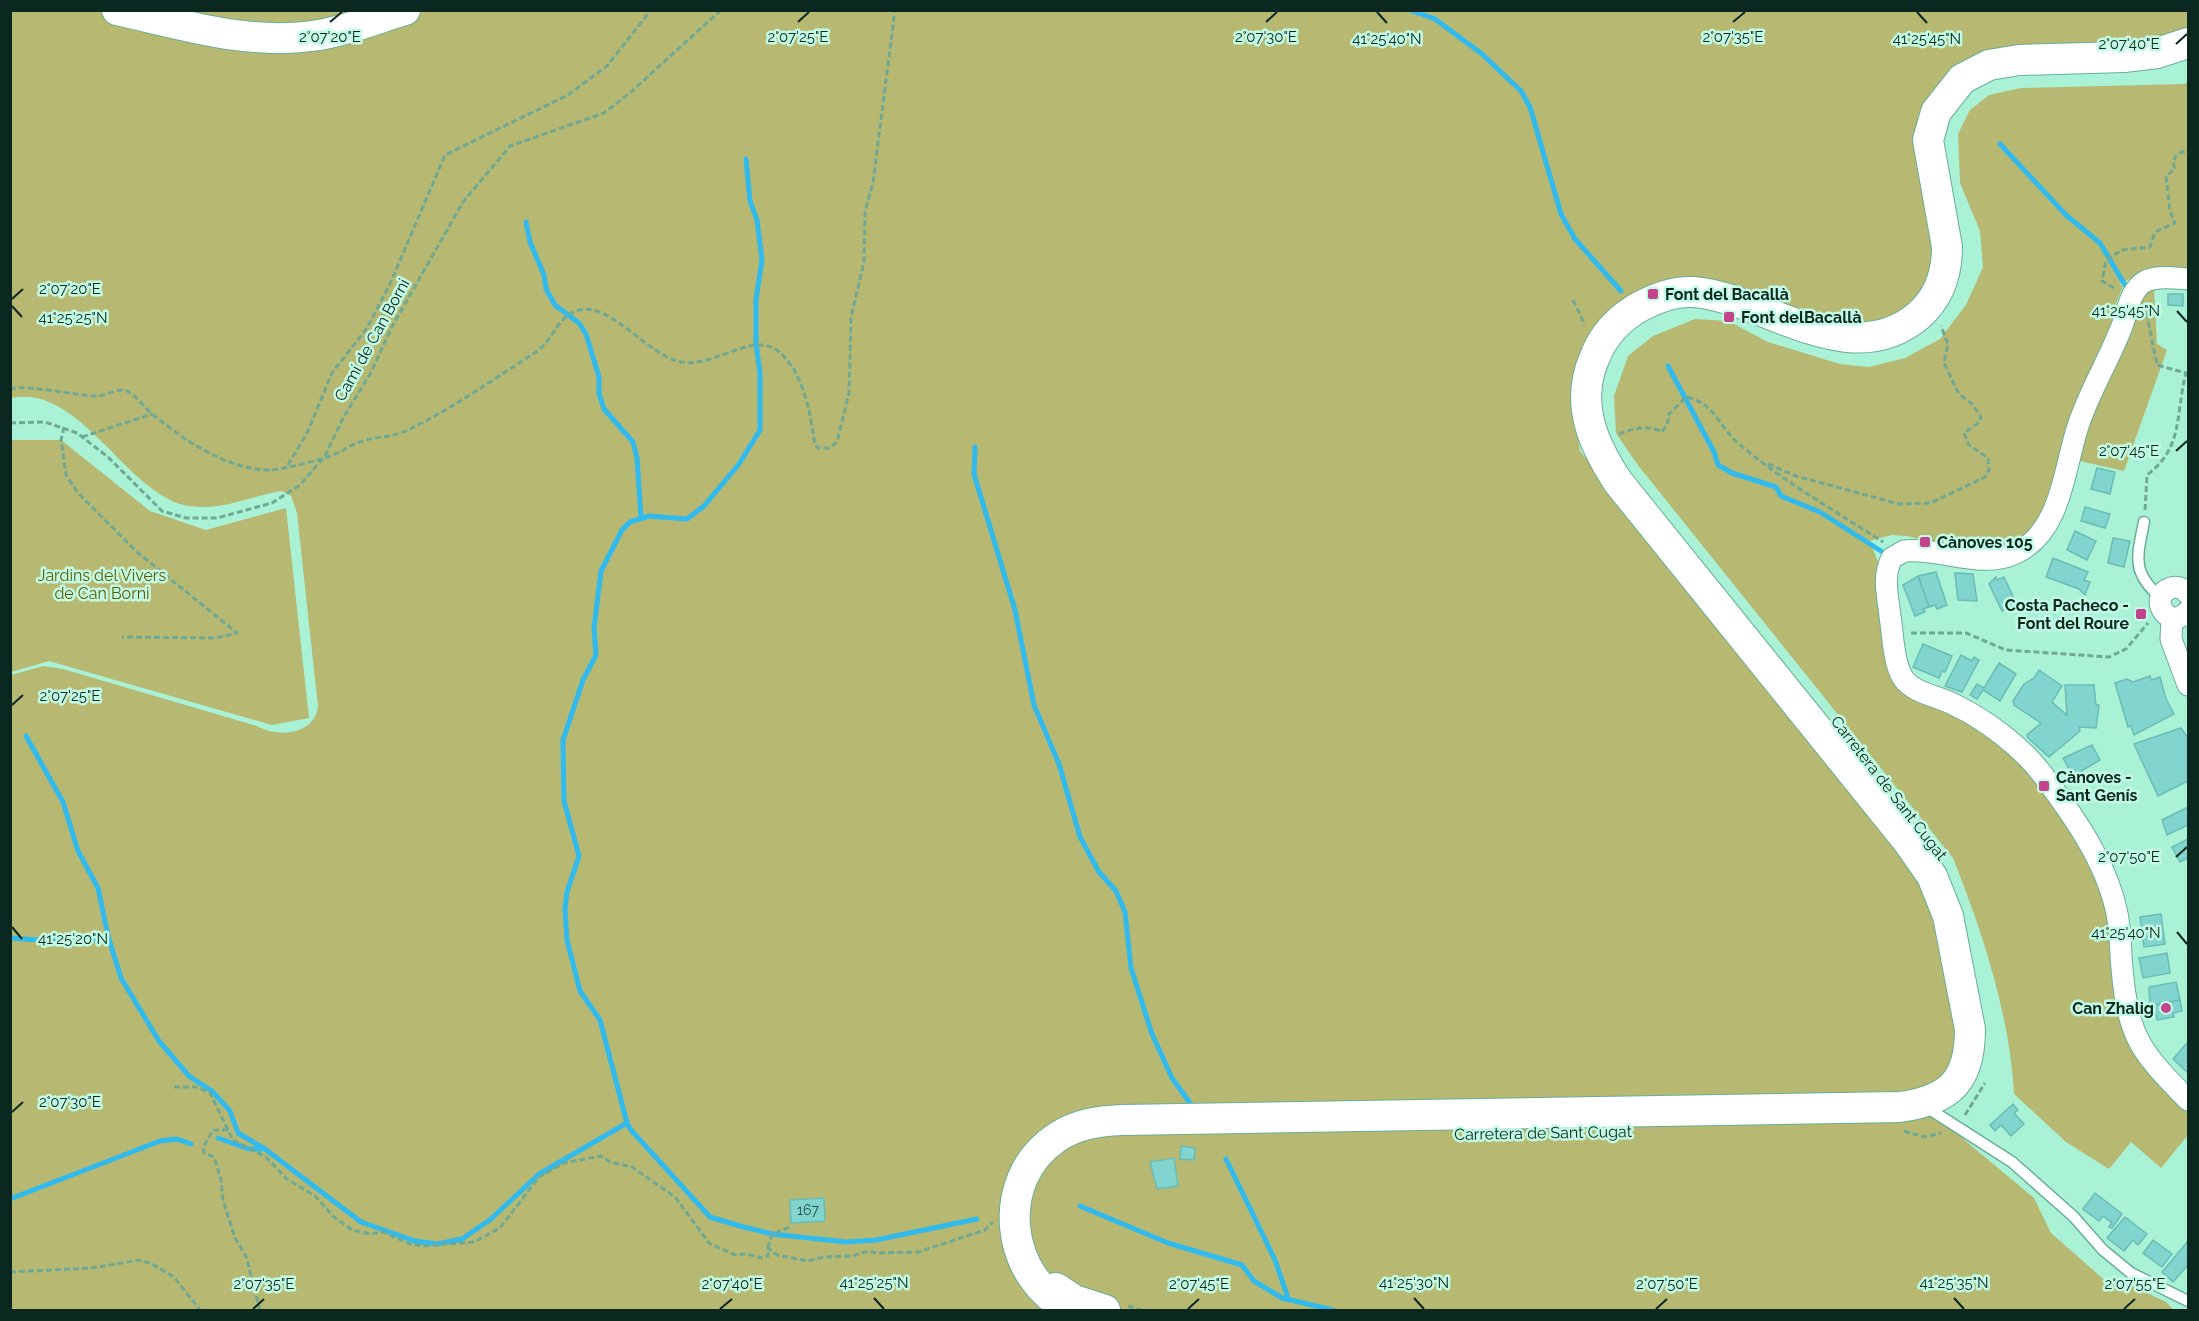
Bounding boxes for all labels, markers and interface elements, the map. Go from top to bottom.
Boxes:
text: 2°07'20"E [299,28,361,46]
text: 2°07'25"E [768,28,828,46]
text: 2°07'30"E [1235,28,1297,46]
text: 2°07'35"E [1703,28,1764,46]
text: 41°25'40"N [1352,30,1422,48]
text: 41°25'45"N [1893,30,1961,48]
text: 2°07'40"E [2098,35,2160,53]
street label: Camí de Can Borni [330,275,414,405]
text: 2°07'20"E [39,280,101,298]
place label: Font del Bacallà [1665,285,1789,304]
marker: Font del Bacallà [1646,287,1660,301]
text: 41°25'45"N [2092,302,2160,320]
place label: Font delBacallà [1741,308,1862,327]
text: 41°25'25"N [38,309,108,327]
marker: Font delBacallà [1722,310,1736,324]
text: 2°07'45"E [2099,442,2159,460]
place label: Cànoves 105 [1937,533,2033,552]
marker: Cànoves 105 [1918,535,1932,549]
park label: Jardins del Vivers de Can Borni [38,566,166,603]
place label: Costa Pacheco - Font del Roure [2005,596,2129,633]
marker: Costa Pacheco - Font del Roure [2134,607,2148,621]
text: 2°07'25"E [40,687,100,705]
street label: Carretera de Sant Cugat [1827,712,1952,864]
place label: Cànoves - Sant Genís [2056,768,2137,805]
marker: Cànoves - Sant Genís [2037,779,2051,793]
text: 2°07'50"E [2098,848,2160,866]
text: 41°25'40"N [2091,924,2161,942]
text: 41°25'20"N [38,930,108,948]
place label: Can Zhalig [2072,999,2154,1018]
marker: Can Zhalig [2159,1001,2173,1015]
text: 2°07'30"E [39,1093,101,1111]
street label: Carretera de Sant Cugat [1454,1122,1633,1144]
house number: 167 [797,1202,819,1218]
text: 41°25'25"N [839,1274,909,1292]
text: 41°25'30"N [1379,1274,1449,1292]
text: 41°25'35"N [1919,1274,1989,1292]
text: 2°07'35"E [234,1275,295,1293]
text: 2°07'40"E [701,1275,763,1293]
text: 2°07'45"E [1169,1275,1229,1293]
text: 2°07'50"E [1636,1275,1698,1293]
text: 2°07'55"E [2105,1275,2165,1293]

